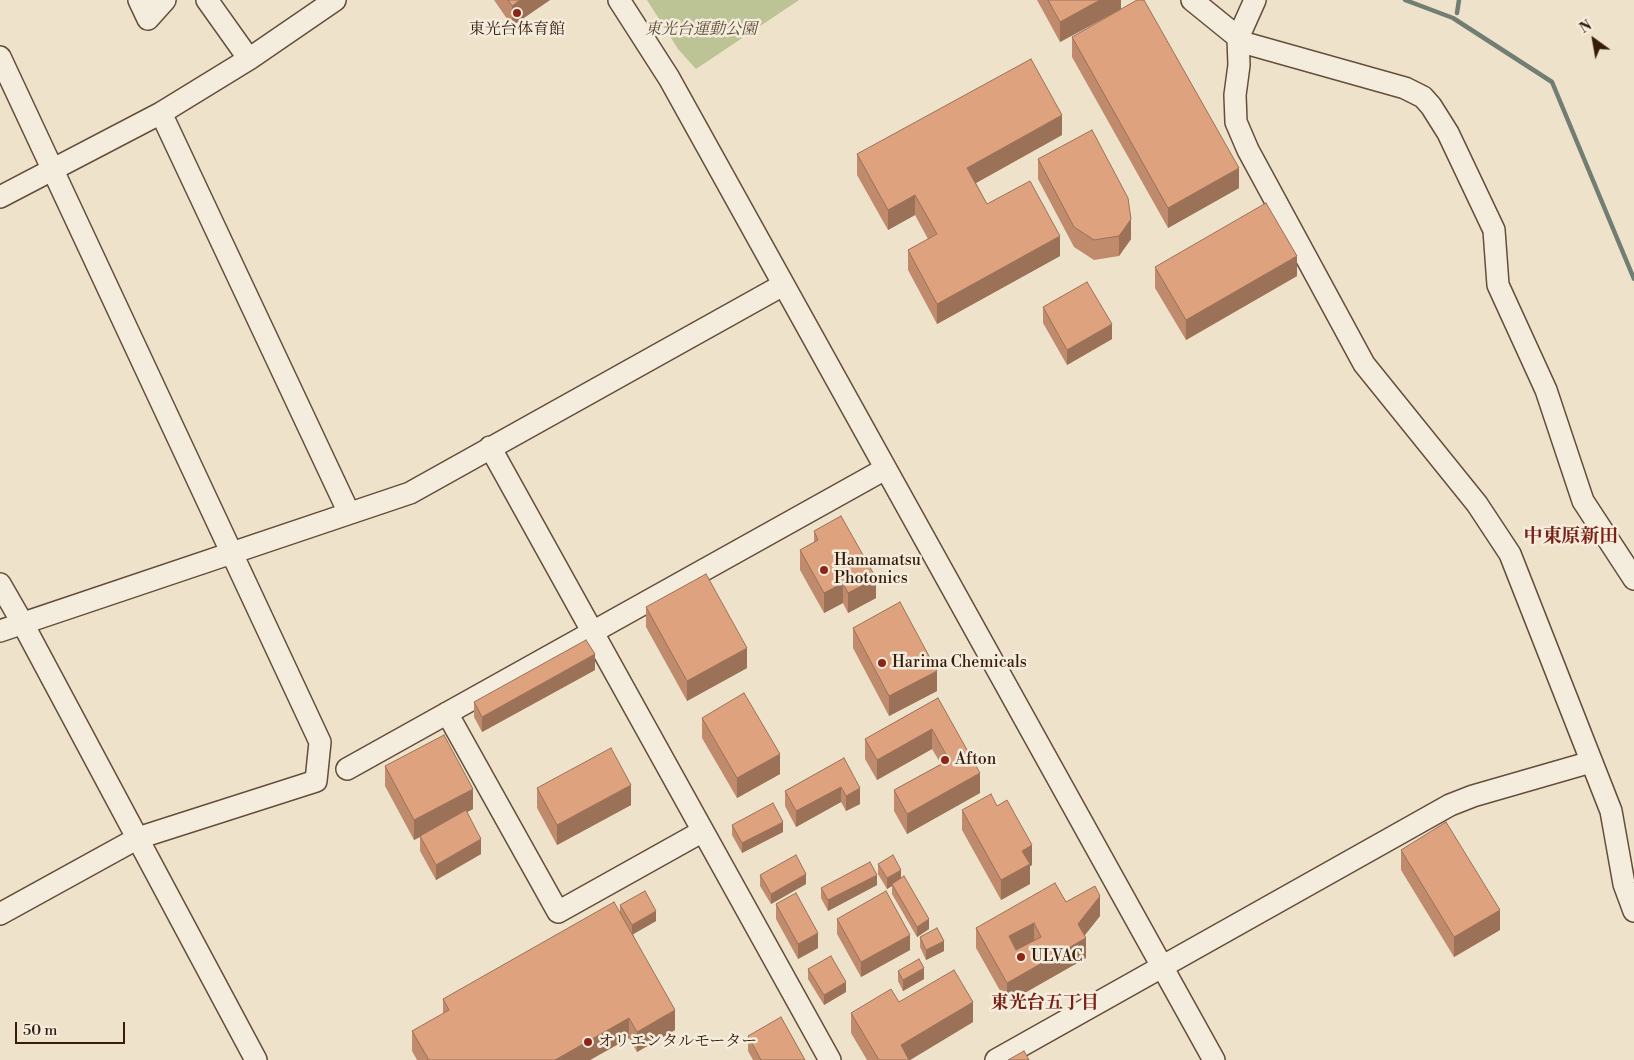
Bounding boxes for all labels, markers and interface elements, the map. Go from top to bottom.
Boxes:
marker: 東光台体育館 [511,7,523,19]
north arrow [1569,15,1619,65]
text: N [1577,17,1596,38]
place label: 東光台体育館 [469,20,565,40]
park label: 東光台運動公園 [645,20,757,40]
district label: 中東原新田 [1524,526,1618,548]
place label: Hamamatsu Photonics [834,551,921,589]
marker: Hamamatsu Photonics [818,564,830,576]
place label: Harima Chemicals [892,653,1027,673]
marker: Harima Chemicals [876,657,888,669]
place label: Afton [955,750,996,770]
marker: Afton [939,754,951,766]
place label: ULVAC [1031,947,1083,967]
marker: ULVAC [1015,951,1027,963]
district label: 東光台五丁目 [991,993,1099,1015]
scale bar [18,1012,128,1044]
text: 50 m [23,1021,57,1040]
place label: オリエンタルモーター [598,1032,757,1052]
marker: オリエンタルモーター [582,1036,594,1048]

